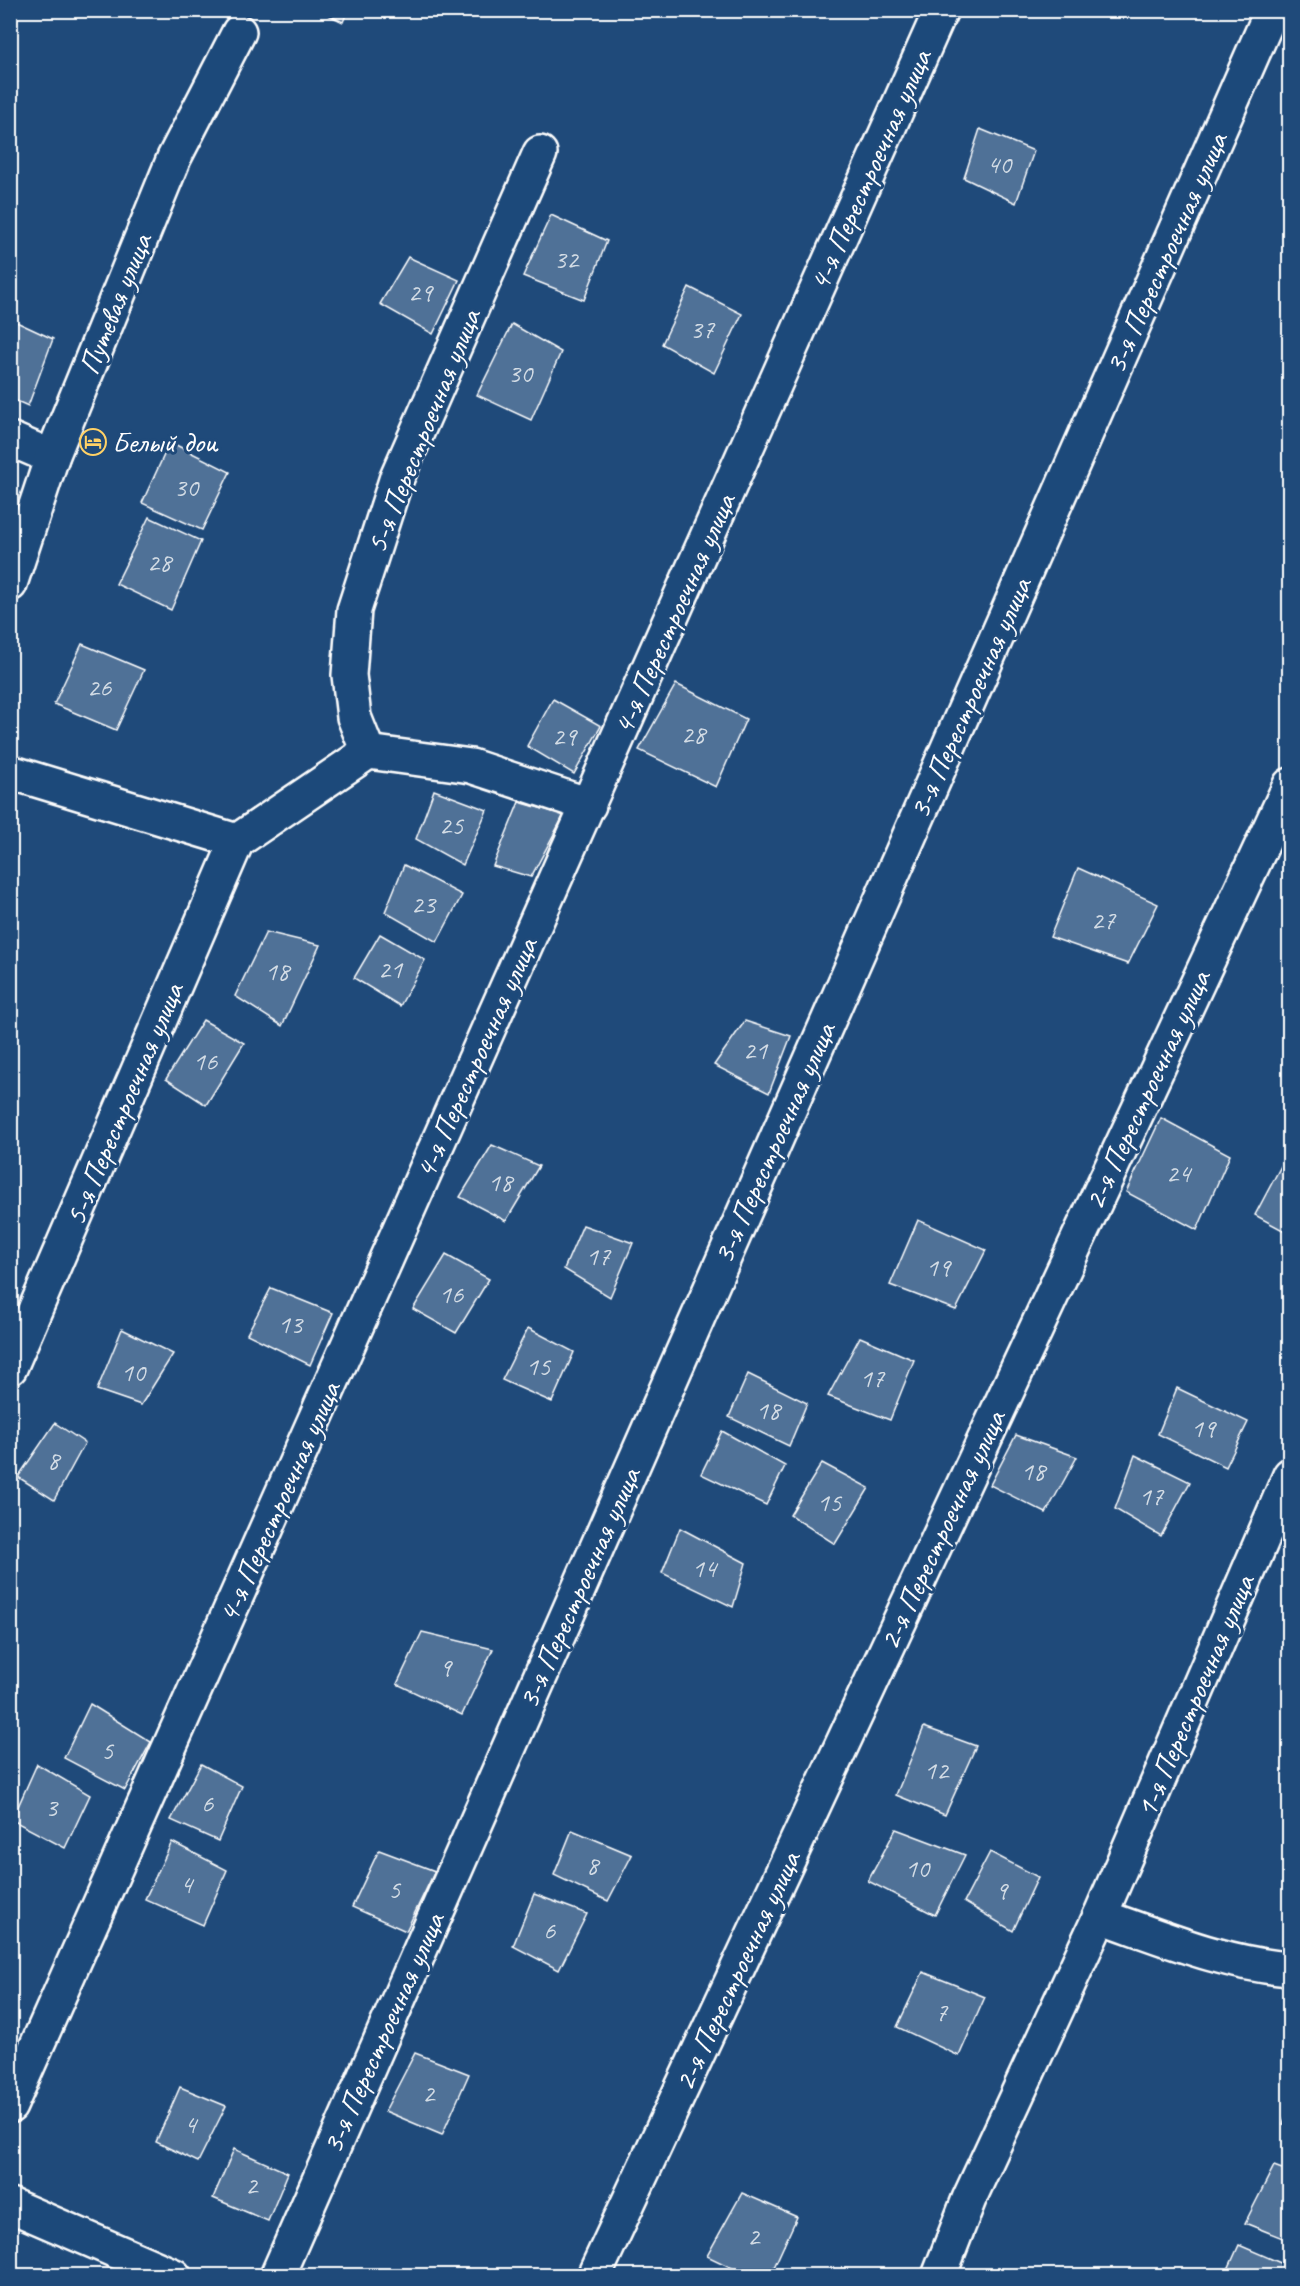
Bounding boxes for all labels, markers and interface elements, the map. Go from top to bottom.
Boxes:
street label: 4-я Перестроечная улица [800,42,941,296]
street label: 3-я Перестроечная улица [1096,125,1237,379]
house number: 40 [987,147,1013,181]
street label: Путевая улица [70,226,161,380]
house number: 32 [554,242,580,276]
house number: 29 [408,275,434,309]
street label: 5-я Перестроечная улица [357,302,490,558]
house number: 37 [690,312,716,346]
house number: 30 [508,356,534,390]
place label: Белый дои [112,423,219,461]
hotel icon: Белый дои [78,427,108,457]
house number: 30 [174,470,200,504]
street label: 4-я Перестроечная улица [604,486,745,740]
house number: 28 [147,545,174,579]
street label: 3-я Перестроечная улица [900,570,1041,824]
house number: 26 [87,670,112,704]
house number: 28 [681,717,708,751]
house number: 29 [552,719,578,753]
house number: 25 [439,808,465,842]
house number: 23 [411,887,437,921]
house number: 27 [1091,903,1117,937]
street label: 4-я Перестроечная улица [406,930,547,1184]
house number: 21 [378,952,404,986]
house number: 18 [265,954,292,988]
street label: 2-я Перестроечная улица [1075,963,1220,1216]
street label: 5-я Перестроечная улица [56,975,193,1231]
street label: 3-я Перестроечная улица [704,1015,845,1269]
house number: 21 [743,1033,769,1067]
house number: 16 [193,1044,218,1078]
house number: 24 [1166,1156,1193,1190]
house number: 18 [488,1165,515,1199]
house number: 17 [586,1239,612,1273]
house number: 19 [926,1250,952,1284]
house number: 16 [439,1277,464,1311]
house number: 13 [278,1307,304,1341]
house number: 15 [526,1349,552,1383]
house number: 10 [121,1355,147,1389]
house number: 17 [860,1361,886,1395]
street label: 4-я Перестроечная улица [209,1374,350,1628]
house number: 18 [756,1393,783,1427]
street label: 2-я Перестроечная улица [870,1403,1015,1656]
house number: 19 [1191,1411,1217,1445]
house number: 8 [47,1443,62,1477]
house number: 18 [1021,1454,1048,1488]
street label: 3-я Перестроечная улица [509,1460,650,1714]
house number: 17 [1139,1479,1165,1513]
house number: 15 [817,1485,843,1519]
house number: 14 [692,1551,719,1585]
street label: 1-я Перестроечная улица [1127,1567,1264,1823]
house number: 9 [439,1650,453,1684]
house number: 5 [101,1733,115,1767]
house number: 12 [924,1753,950,1787]
house number: 6 [201,1786,214,1820]
house number: 3 [45,1790,59,1824]
street label: 2-я Перестроечная улица [665,1844,810,2097]
house number: 8 [586,1848,601,1882]
house number: 10 [905,1851,931,1885]
house number: 4 [180,1867,195,1901]
house number: 5 [388,1872,402,1906]
house number: 9 [995,1873,1009,1907]
street label: 3-я Перестроечная улица [313,1905,454,2159]
house number: 6 [543,1913,556,1947]
house number: 7 [935,1995,949,2029]
house number: 2 [422,2076,436,2110]
house number: 4 [184,2107,199,2141]
house number: 2 [245,2168,259,2202]
house number: 2 [747,2219,761,2253]

